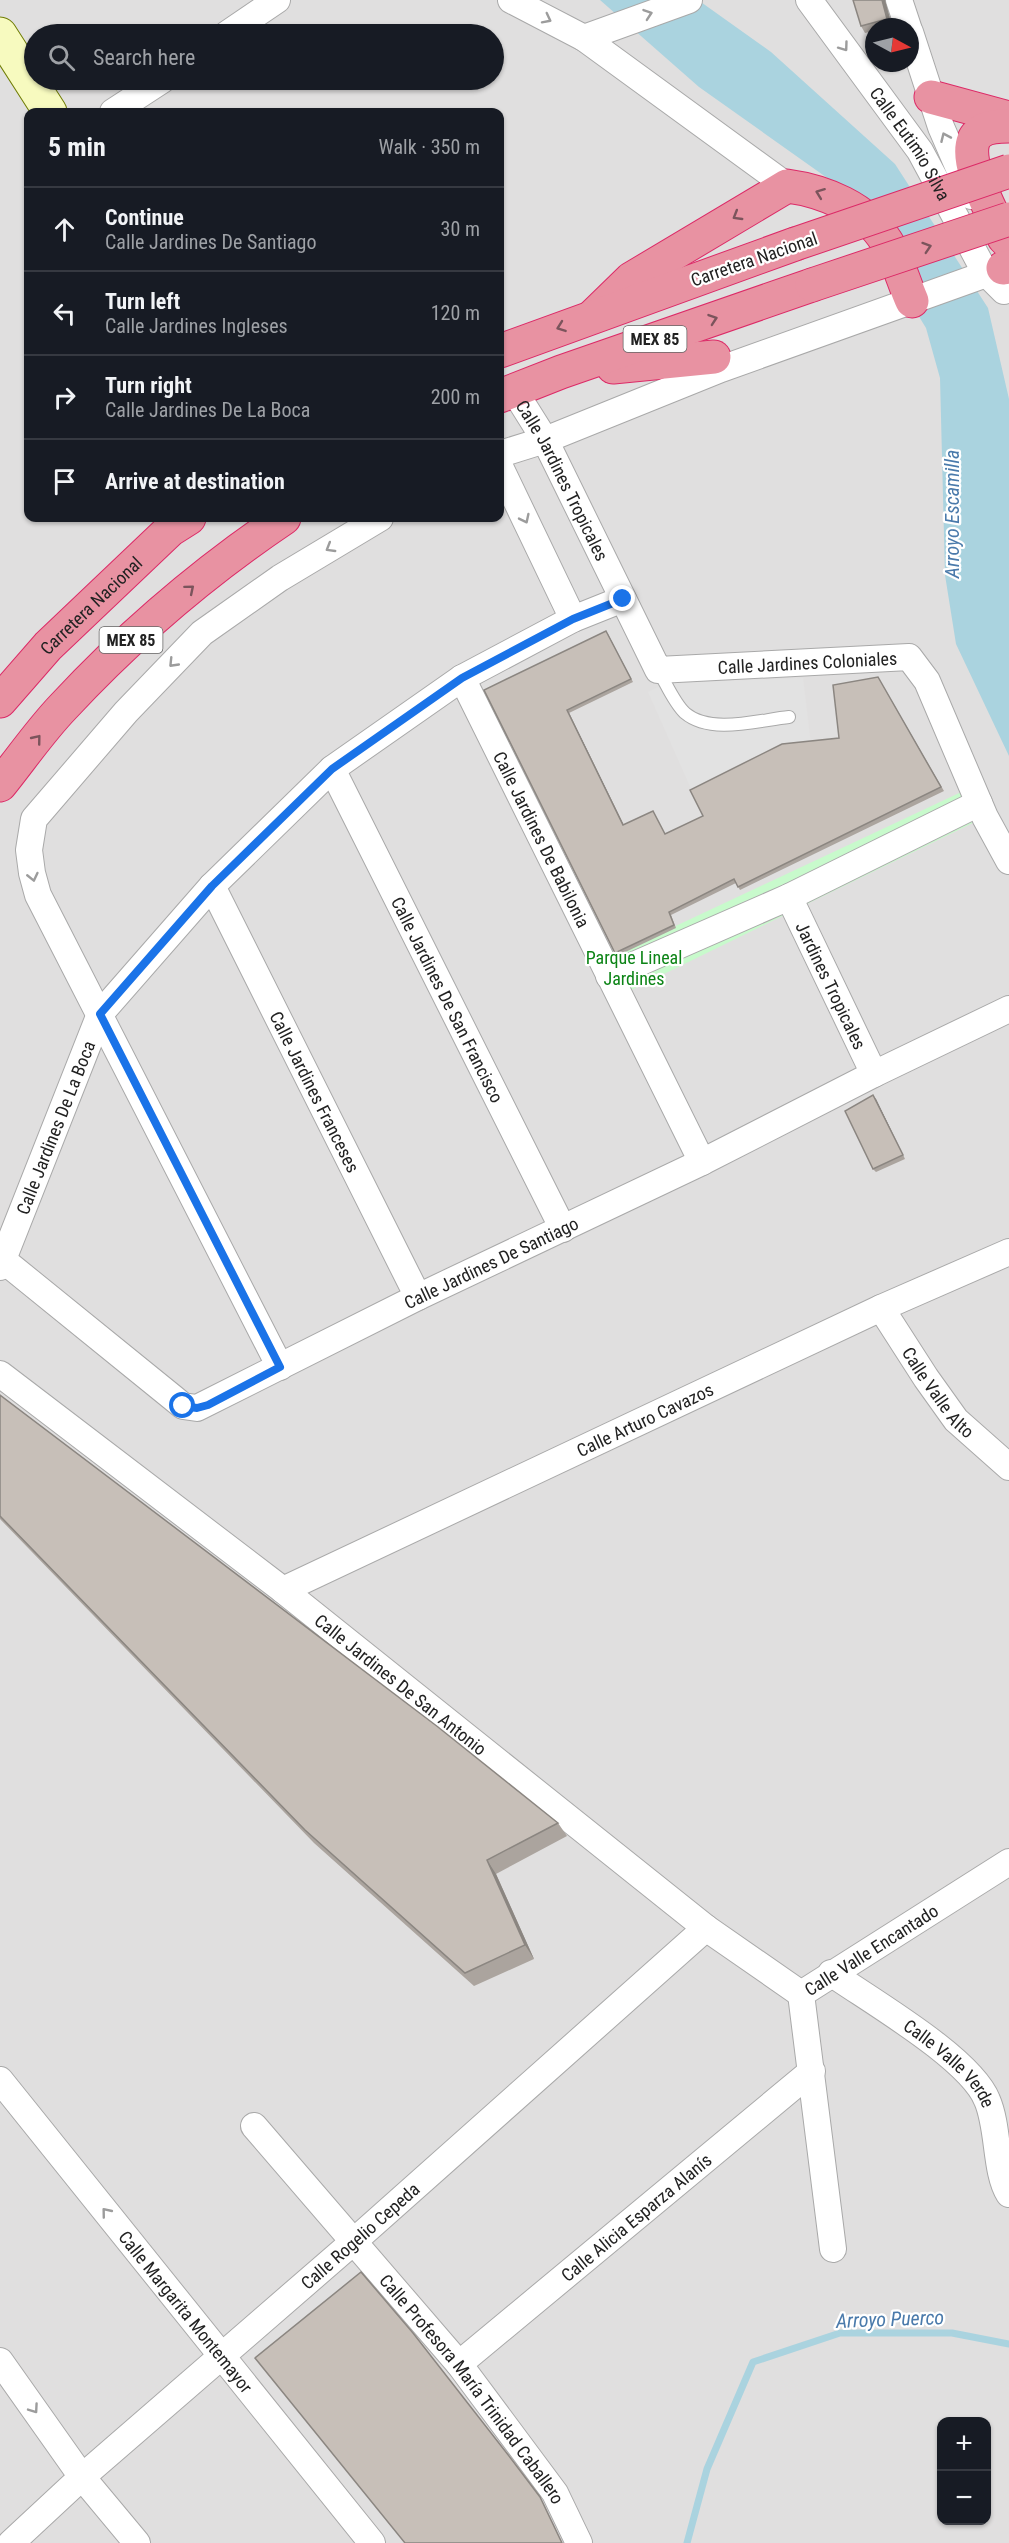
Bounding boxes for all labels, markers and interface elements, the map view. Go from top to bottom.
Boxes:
one-way arrow [642,9,653,22]
one-way arrow [541,12,552,23]
north arrow [865,18,919,72]
search box [24,24,504,90]
icon: search [45,41,78,74]
one-way arrow [837,41,848,52]
text: Search here [93,45,195,70]
street label: Calle Eutimio Silva [866,83,955,204]
text: 5 min [48,132,106,162]
one-way arrow [941,133,953,144]
text: Walk · 350 m [379,135,480,159]
one-way arrow [815,187,826,200]
text: Continue [105,205,184,230]
one-way arrow [733,209,743,220]
icon: ahead [48,213,81,246]
text: 30 m [441,217,480,241]
street label: Carretera Nacional [688,228,820,290]
text: Calle Jardines De Santiago [105,230,317,254]
one-way arrow [921,241,932,254]
text: Turn left [105,289,180,314]
icon: left [48,297,81,330]
text: 120 m [431,301,480,325]
text: Calle Jardines Ingleses [105,314,288,338]
one-way arrow [707,314,718,327]
one-way arrow [556,319,567,332]
road number: MEX 85 [624,326,686,352]
text: Turn right [105,373,192,398]
icon: right [48,381,81,414]
text: 200 m [431,385,480,409]
street label: Calle Jardines Tropicales [512,396,613,564]
text: Calle Jardines De La Boca [105,398,310,422]
water label: Arroyo Escamilla [940,450,964,579]
icon: arrive [48,465,81,498]
text: Arrive at destination [105,469,285,494]
one-way arrow [517,513,529,524]
one-way arrow [326,541,336,552]
street label: Carretera Nacional [35,552,146,658]
one-way arrow [183,585,194,596]
route end [609,585,635,611]
road number: MEX 85 [100,627,162,653]
street label: Calle Jardines Coloniales [717,647,898,677]
one-way arrow [169,656,180,666]
one-way arrow [29,735,40,746]
street label: Calle Jardines De Babilonia [489,748,594,931]
one-way arrow [26,872,39,882]
street label: Calle Jardines De San Francisco [387,893,508,1106]
street label: Jardines Tropicales [792,918,871,1052]
park label: Parque Lineal Jardines [586,947,682,989]
street label: Calle Jardines Franceses [266,1008,364,1176]
street label: Calle Jardines De La Boca [11,1038,99,1217]
street label: Calle Jardines De Santiago [400,1212,582,1313]
street label: Calle Valle Alto [898,1343,979,1442]
street label: Calle Arturo Cavazos [573,1378,716,1461]
route start [169,1392,195,1418]
street label: Calle Jardines De San Antonio [311,1609,491,1759]
street label: Calle Valle Encantado [800,1899,942,2000]
street label: Calle Valle Verde [900,2014,999,2110]
street label: Calle Alicia Esparza Alanís [557,2149,715,2285]
street label: Calle Rogelio Cepeda [296,2178,423,2293]
one-way arrow [103,2208,114,2219]
street label: Calle Margarita Montemayor [115,2226,258,2397]
street label: Calle Profesora María Trinidad Caballero [376,2270,569,2507]
water label: Arroyo Puerco [834,2305,945,2333]
one-way arrow [27,2402,38,2413]
map controls [937,2417,991,2525]
button: + [937,2417,991,2471]
button: − [937,2471,991,2525]

